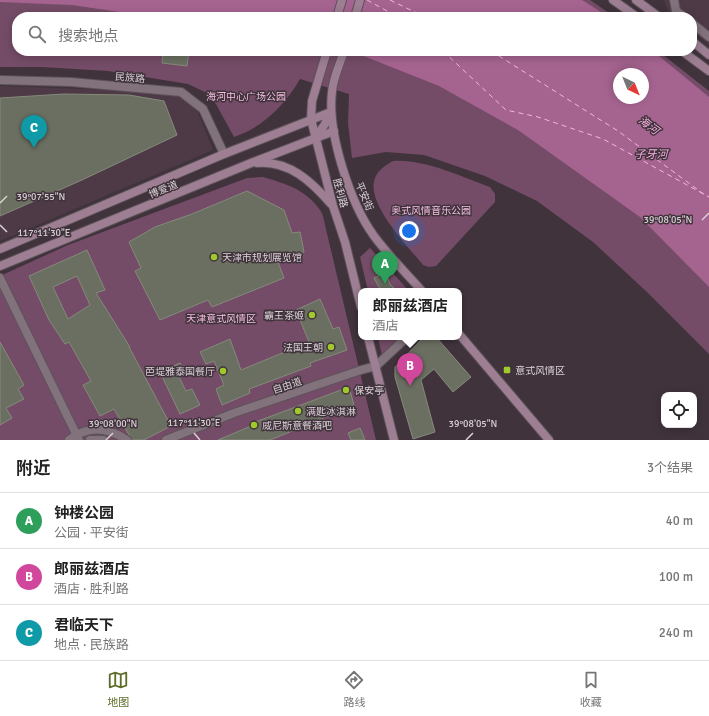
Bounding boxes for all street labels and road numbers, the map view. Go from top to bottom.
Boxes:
street label: 民族路 [114,71,145,85]
street label: 胜利路 [330,177,350,209]
street label: 博爱道 [147,179,180,201]
street label: 平安街 [353,180,375,213]
street label: 自由道 [271,375,303,397]

